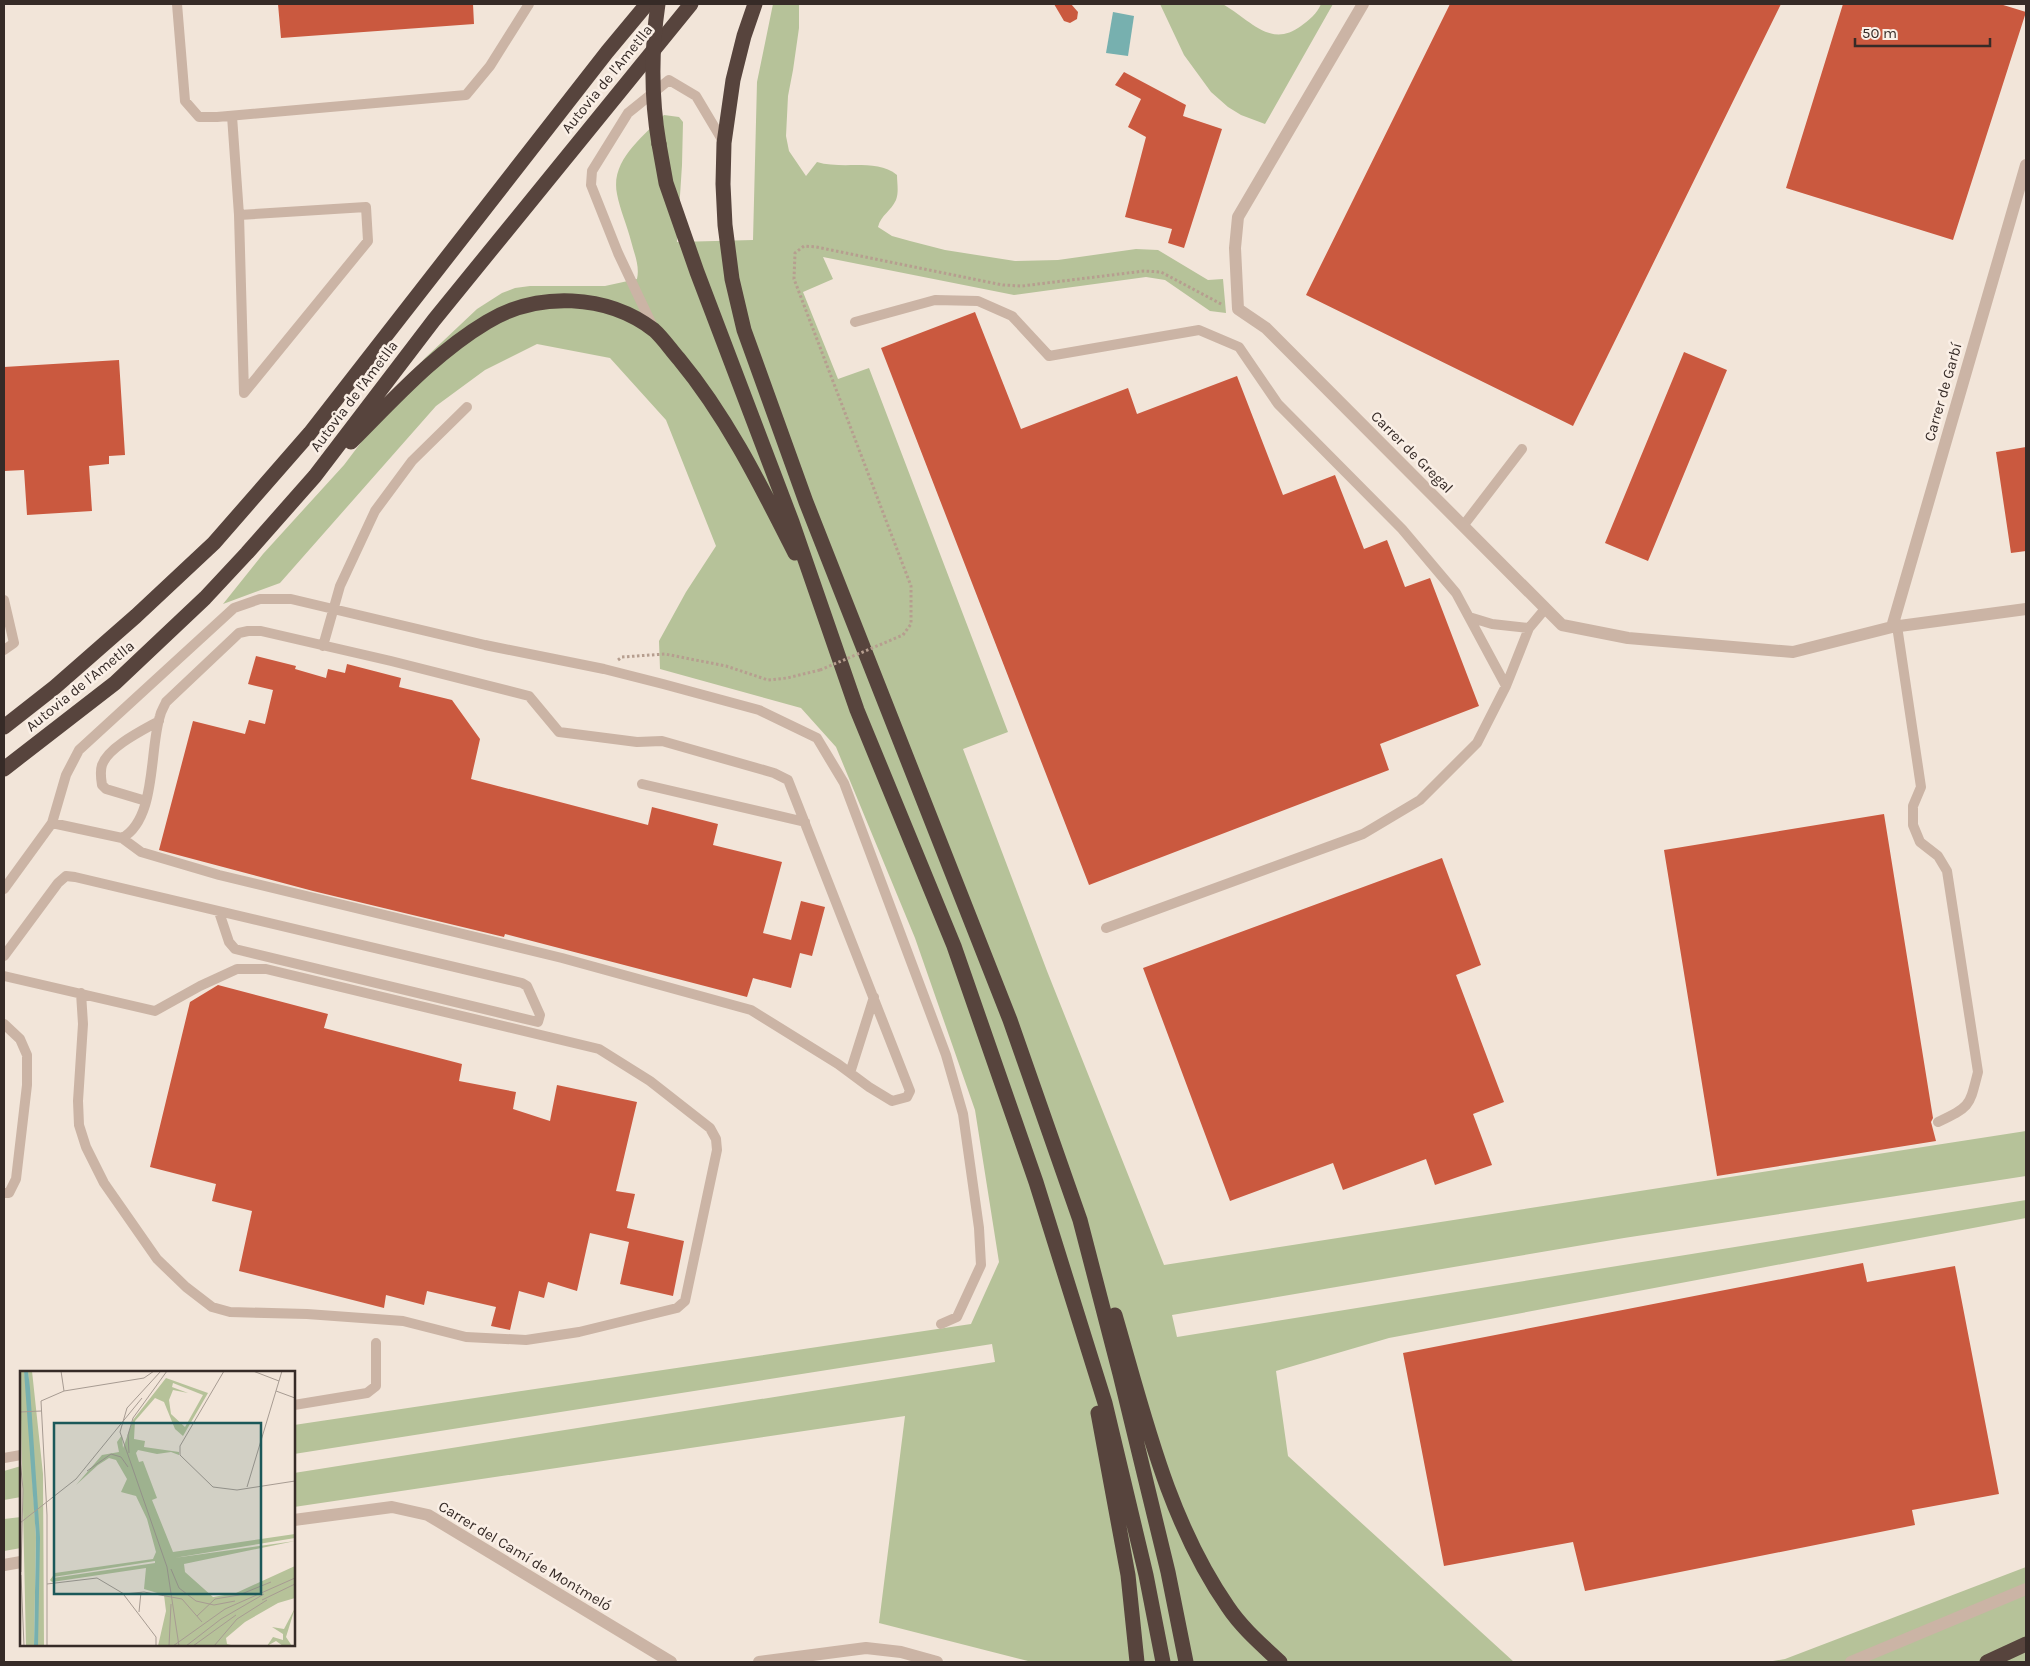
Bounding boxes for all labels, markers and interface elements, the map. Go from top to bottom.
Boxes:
scale bar [1855,15,1990,47]
street label: Autovia de l'Ametlla [558,21,656,137]
text: 50 m [1862,24,1897,42]
street label: Autovia de l'Ametlla [306,337,402,455]
street label: Carrer de Garbí [1920,340,1966,443]
street label: Carrer de Gregal [1367,407,1457,497]
street label: Autovia de l'Ametlla [22,637,138,735]
inset map [20,1371,295,1646]
street label: Carrer del Camí de Montmeló [435,1497,615,1615]

